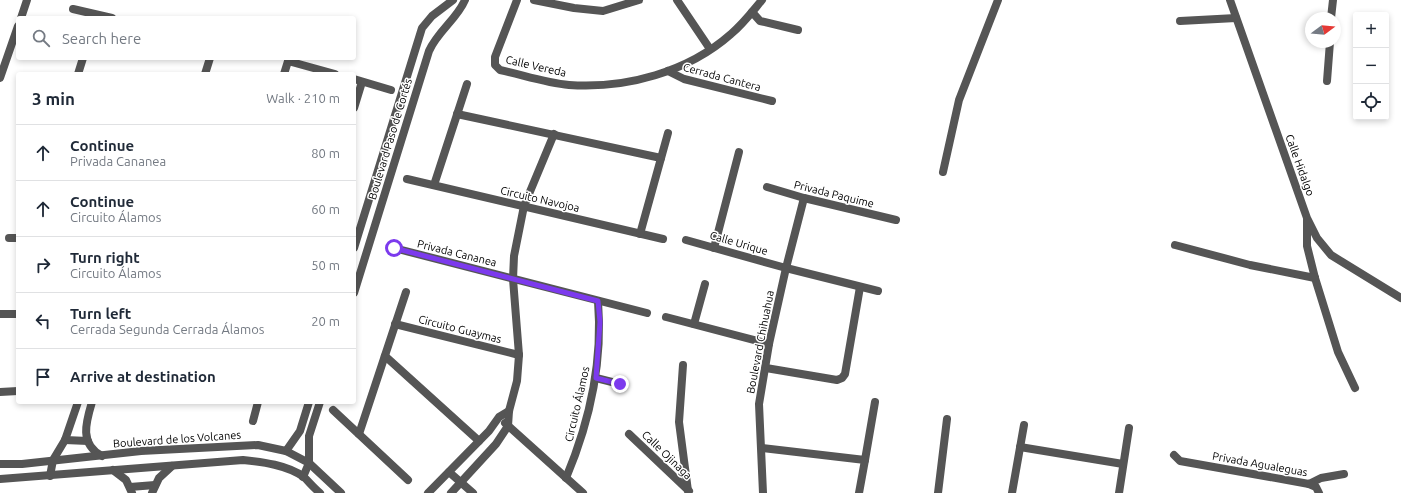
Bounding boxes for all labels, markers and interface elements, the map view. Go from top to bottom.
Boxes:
north arrow [1305,12,1341,48]
map controls [1353,12,1389,120]
button: + [1353,12,1389,48]
search box [16,16,356,60]
icon: search [30,27,52,49]
text: Search here [62,30,141,47]
button: − [1353,48,1389,84]
street label: Calle Vereda [505,53,567,79]
street label: Cerrada Cantera [682,61,762,93]
street label: Boulevard Paso de Cortés [366,77,414,201]
button: locate [1353,84,1389,120]
text: 3 min [32,89,75,108]
text: Walk · 210 m [266,91,340,105]
street label: Calle Hidalgo [1283,132,1317,198]
text: Continue [70,137,134,154]
icon: ahead [32,142,54,164]
text: 80 m [311,146,340,160]
text: Privada Cananea [70,154,166,168]
street label: Privada Paquime [793,178,875,210]
street label: Circuito Navojoa [499,184,581,214]
text: Continue [70,193,134,210]
icon: ahead [32,198,54,220]
text: 60 m [311,202,340,216]
text: Circuito Álamos [70,210,161,224]
street label: Calle Urique [709,229,769,257]
street label: Privada Cananea [416,237,498,269]
route start [385,239,403,257]
text: Turn right [70,249,140,266]
icon: right [32,254,54,276]
text: 50 m [311,258,340,272]
text: Circuito Álamos [70,266,161,280]
street label: Boulevard Chihuahua [744,289,776,395]
text: Turn left [70,305,131,322]
icon: left [32,310,54,332]
street label: Circuito Guaymas [417,313,503,345]
text: 20 m [311,314,340,328]
text: Cerrada Segunda Cerrada Álamos [70,322,264,336]
street label: Circuito Álamos [561,365,592,443]
icon: arrive [32,366,54,388]
text: Arrive at destination [70,368,216,385]
route end [611,375,629,393]
street label: Calle Ojinaga [640,428,694,482]
street label: Boulevard de los Volcanes [113,429,242,449]
street label: Privada Agualeguas [1211,450,1309,478]

